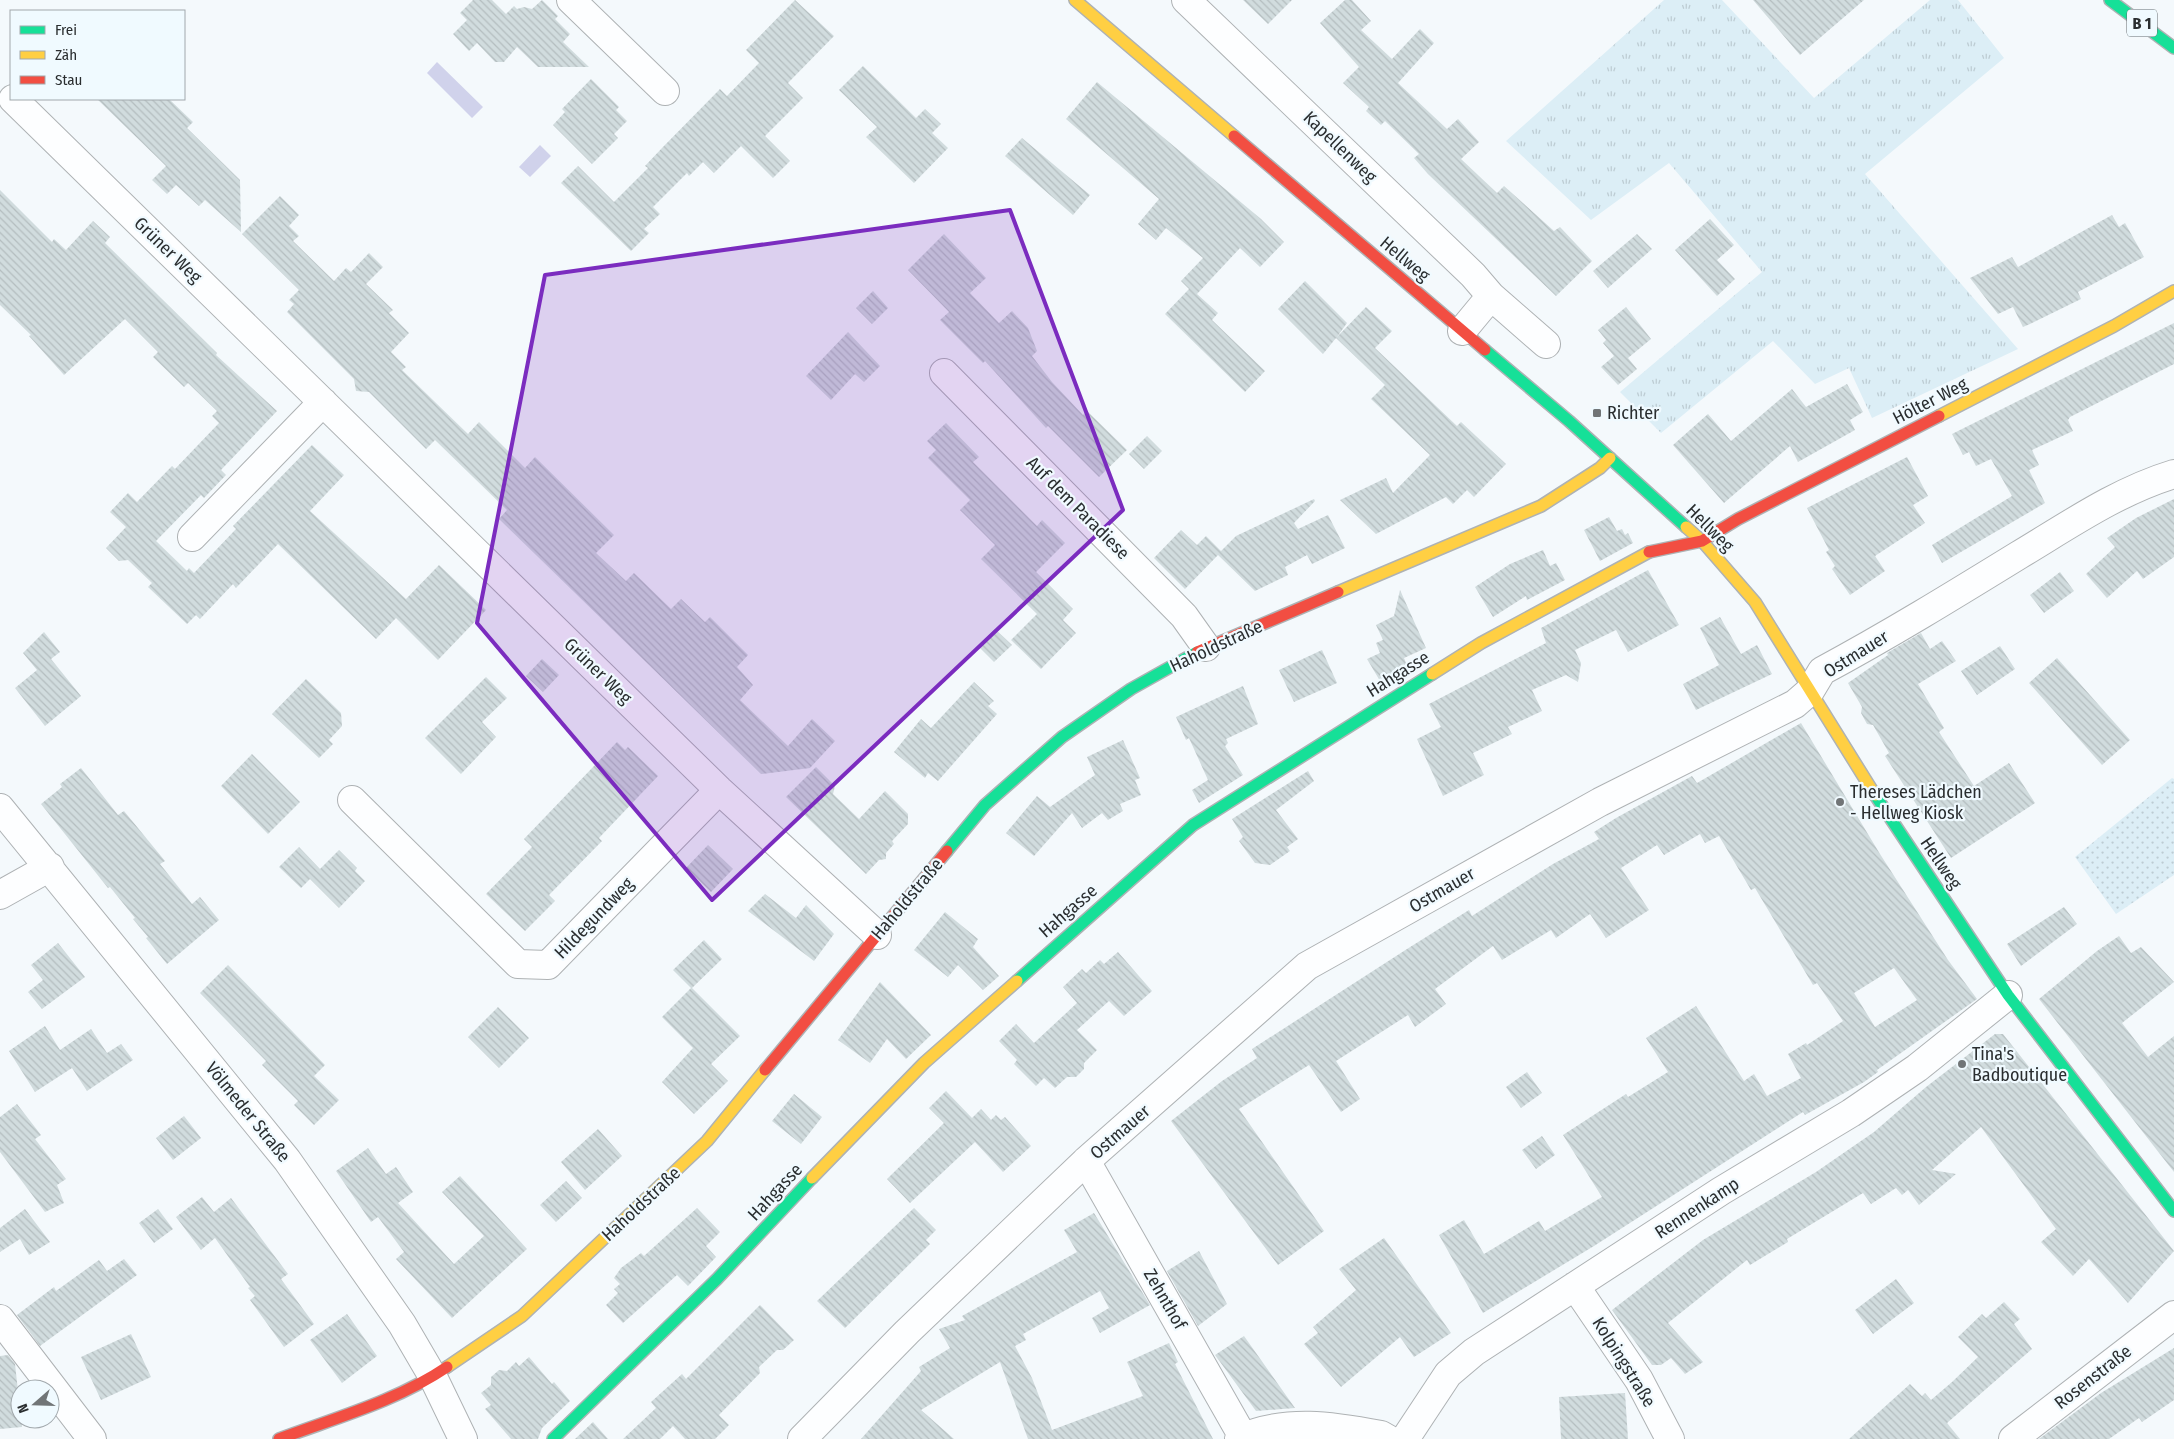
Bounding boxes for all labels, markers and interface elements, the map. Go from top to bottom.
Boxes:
road number: B 1 [2127,9,2157,36]
legend [10,10,185,100]
text: Frei [55,21,77,39]
text: Zäh [55,46,77,64]
text: Stau [55,71,82,89]
street label: Kapellenweg [1299,107,1382,188]
street label: Grüner Weg [130,212,207,288]
street label: Hellweg [1376,232,1435,287]
street label: Hölter Weg [1889,373,1971,429]
place label: Richter [1607,402,1660,424]
marker: Richter [1591,407,1603,419]
street label: Auf dem Paradiese [1022,452,1134,564]
street label: Hellweg [1682,500,1739,557]
street label: Haholdstraße [1166,615,1266,677]
street label: Ostmauer [1820,625,1893,682]
street label: Grüner Weg [560,633,637,709]
street label: Hahgasse [1362,646,1434,702]
place label: Thereses Lädchen - Hellweg Kiosk [1850,781,1982,824]
marker: Thereses Lädchen - Hellweg Kiosk [1834,796,1846,808]
street label: Hellweg [1916,833,1967,894]
street label: Haholdstraße [867,854,948,944]
street label: Ostmauer [1405,862,1479,918]
street label: Hildegundweg [550,872,639,963]
street label: Hahgasse [1034,880,1102,942]
place label: Tina's Badboutique [1972,1043,2067,1086]
street label: Völmeder Straße [201,1057,295,1167]
marker: Tina's Badboutique [1956,1058,1968,1070]
street label: Ostmauer [1086,1100,1155,1164]
street label: Hahgasse [743,1159,807,1225]
street label: Haholdstraße [597,1162,685,1246]
street label: Rennenkamp [1651,1173,1743,1243]
street label: Zehnthof [1139,1265,1192,1335]
street label: Kolpingstraße [1588,1313,1660,1411]
street label: Rosenstraße [2050,1340,2136,1414]
north arrow [10,1379,60,1429]
text: N [14,1401,33,1415]

